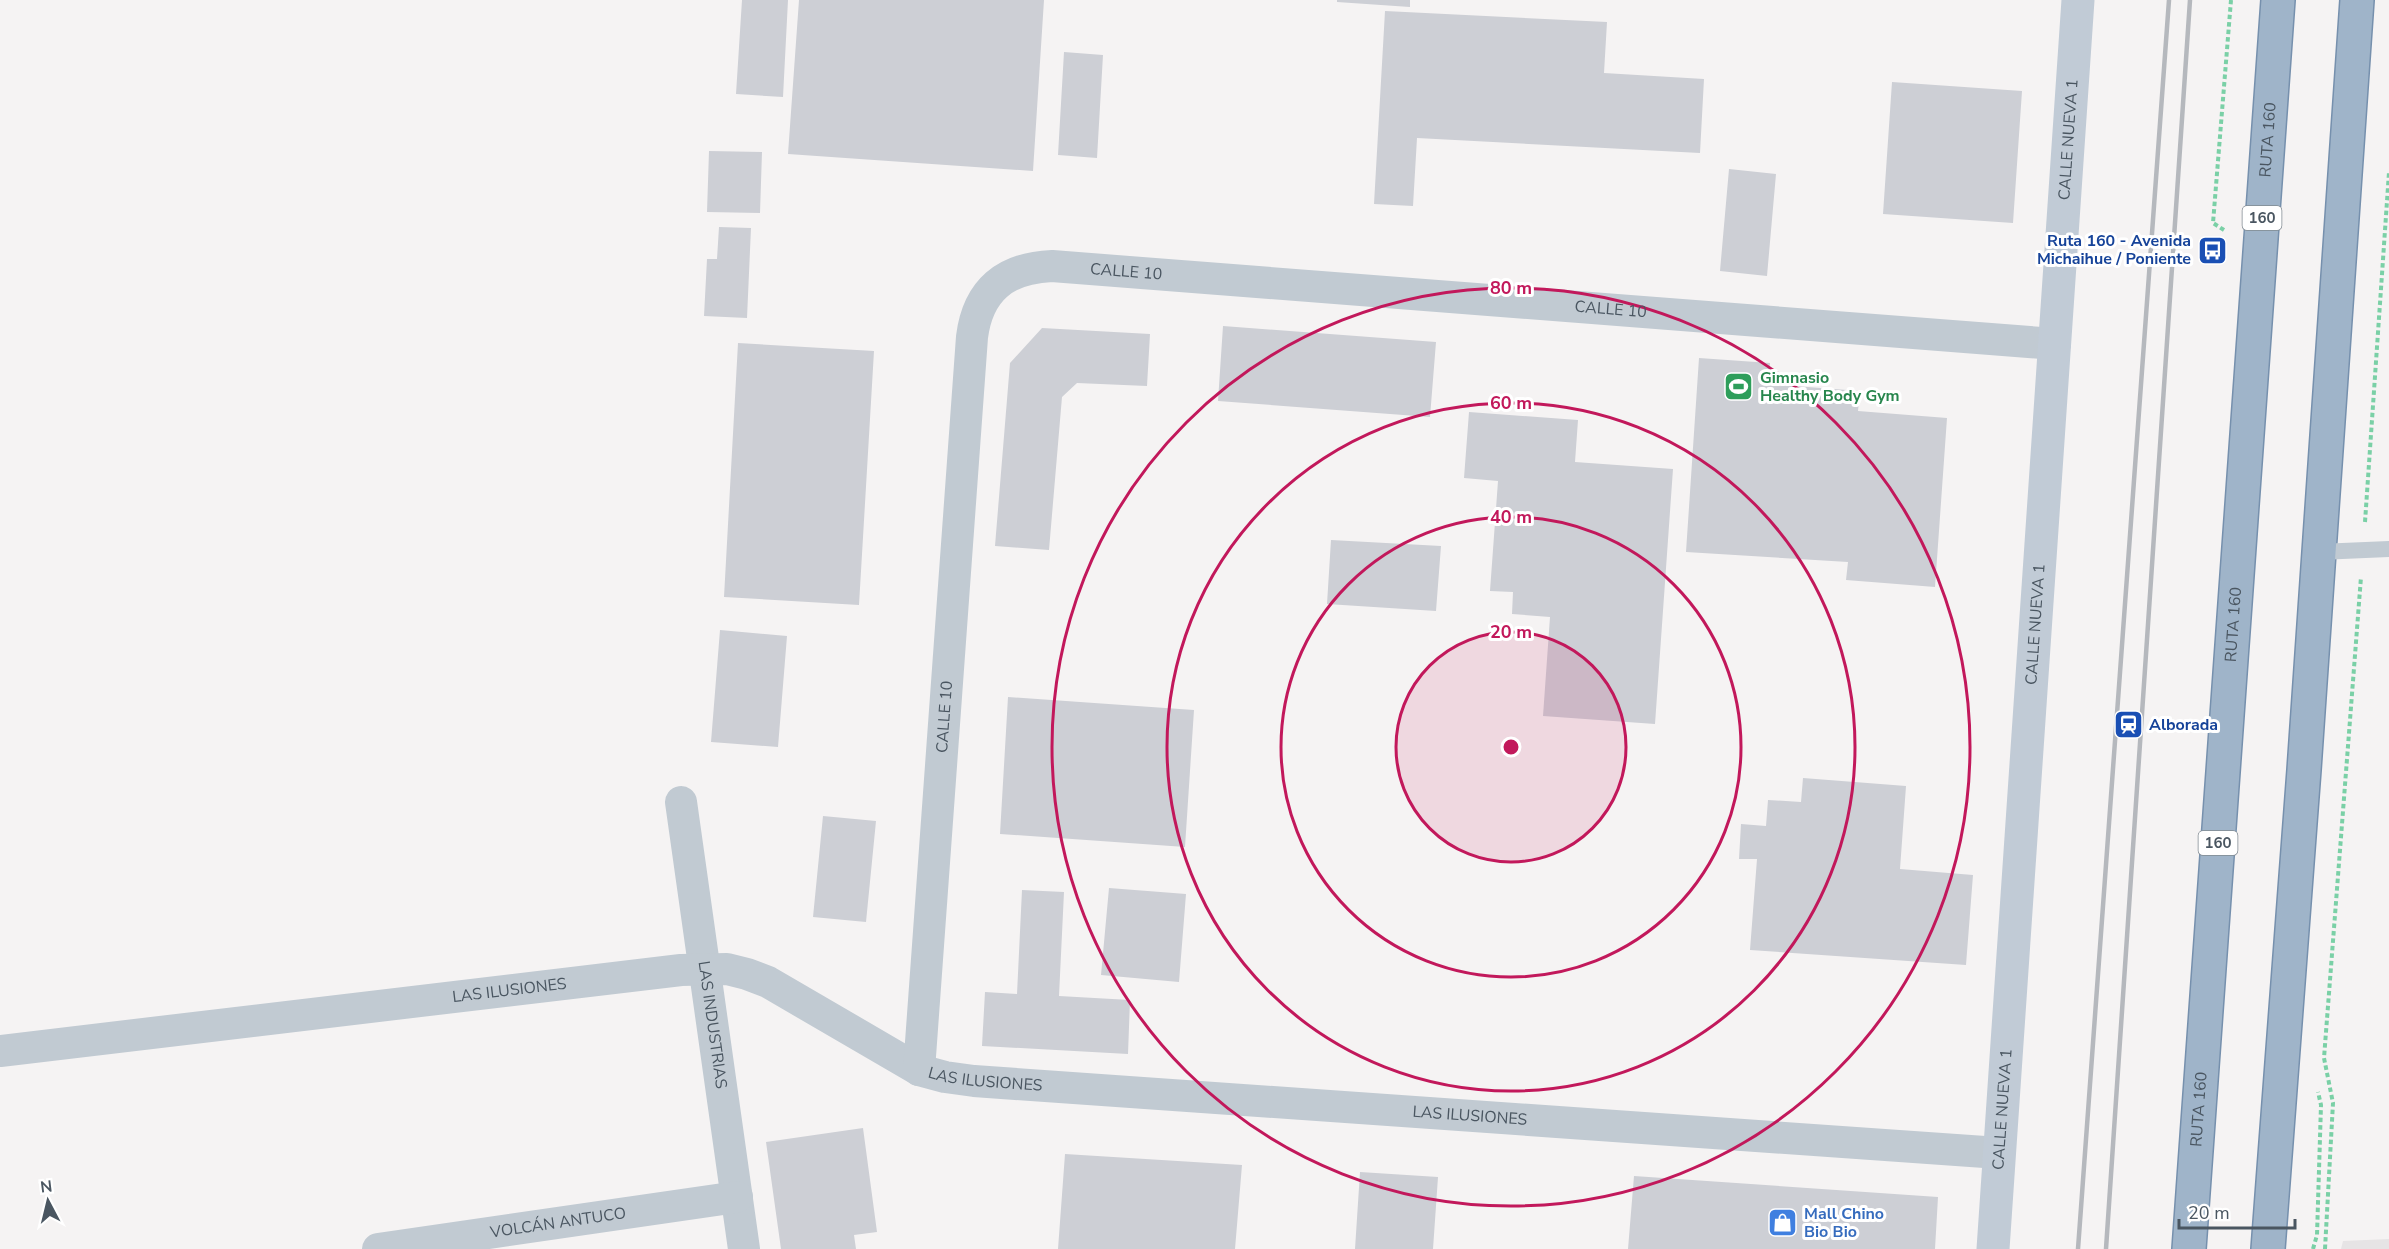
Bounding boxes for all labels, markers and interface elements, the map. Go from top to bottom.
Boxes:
street label: CALLE NUEVA 1 [2053,78,2084,201]
street label: RUTA 160 [2254,101,2282,178]
road number: 160 [2242,206,2282,230]
place label: Ruta 160 - Avenida Michaihue / Poniente [2037,230,2191,270]
bus stop icon: Ruta 160 - Avenida Michaihue / Poniente [2196,234,2228,266]
street label: CALLE 10 [1089,258,1163,286]
text: 80 m [1490,276,1532,300]
street label: CALLE 10 [1574,296,1648,323]
place label: Gimnasio Healthy Body Gym [1760,367,1900,407]
sports icon: Gimnasio Healthy Body Gym [1723,371,1755,403]
text: 60 m [1490,391,1532,415]
text: 40 m [1490,505,1532,529]
street label: CALLE NUEVA 1 [2020,563,2051,686]
street label: RUTA 160 [2220,586,2247,663]
text: 20 m [1490,620,1532,644]
street label: CALLE 10 [931,680,958,754]
station icon: Alborada [2112,709,2144,741]
place label: Alborada [2149,714,2218,736]
centre of rings [1501,737,1521,757]
road number: 160 [2198,831,2238,855]
street label: LAS INDUSTRIAS [693,959,732,1090]
street label: LAS ILUSIONES [451,973,568,1008]
street label: CALLE NUEVA 1 [1987,1048,2018,1171]
street label: LAS ILUSIONES [926,1062,1043,1097]
street label: RUTA 160 [2185,1071,2213,1148]
street label: LAS ILUSIONES [1412,1101,1528,1131]
north arrow [18,1171,78,1231]
text: N [39,1175,54,1199]
scale bar [2179,1192,2294,1230]
text: 20 m [2188,1201,2230,1225]
street label: VOLCÁN ANTUCO [488,1202,627,1244]
place label: Mall Chino Bio Bio [1804,1203,1884,1243]
shop icon: Mall Chino Bio Bio [1767,1207,1799,1239]

